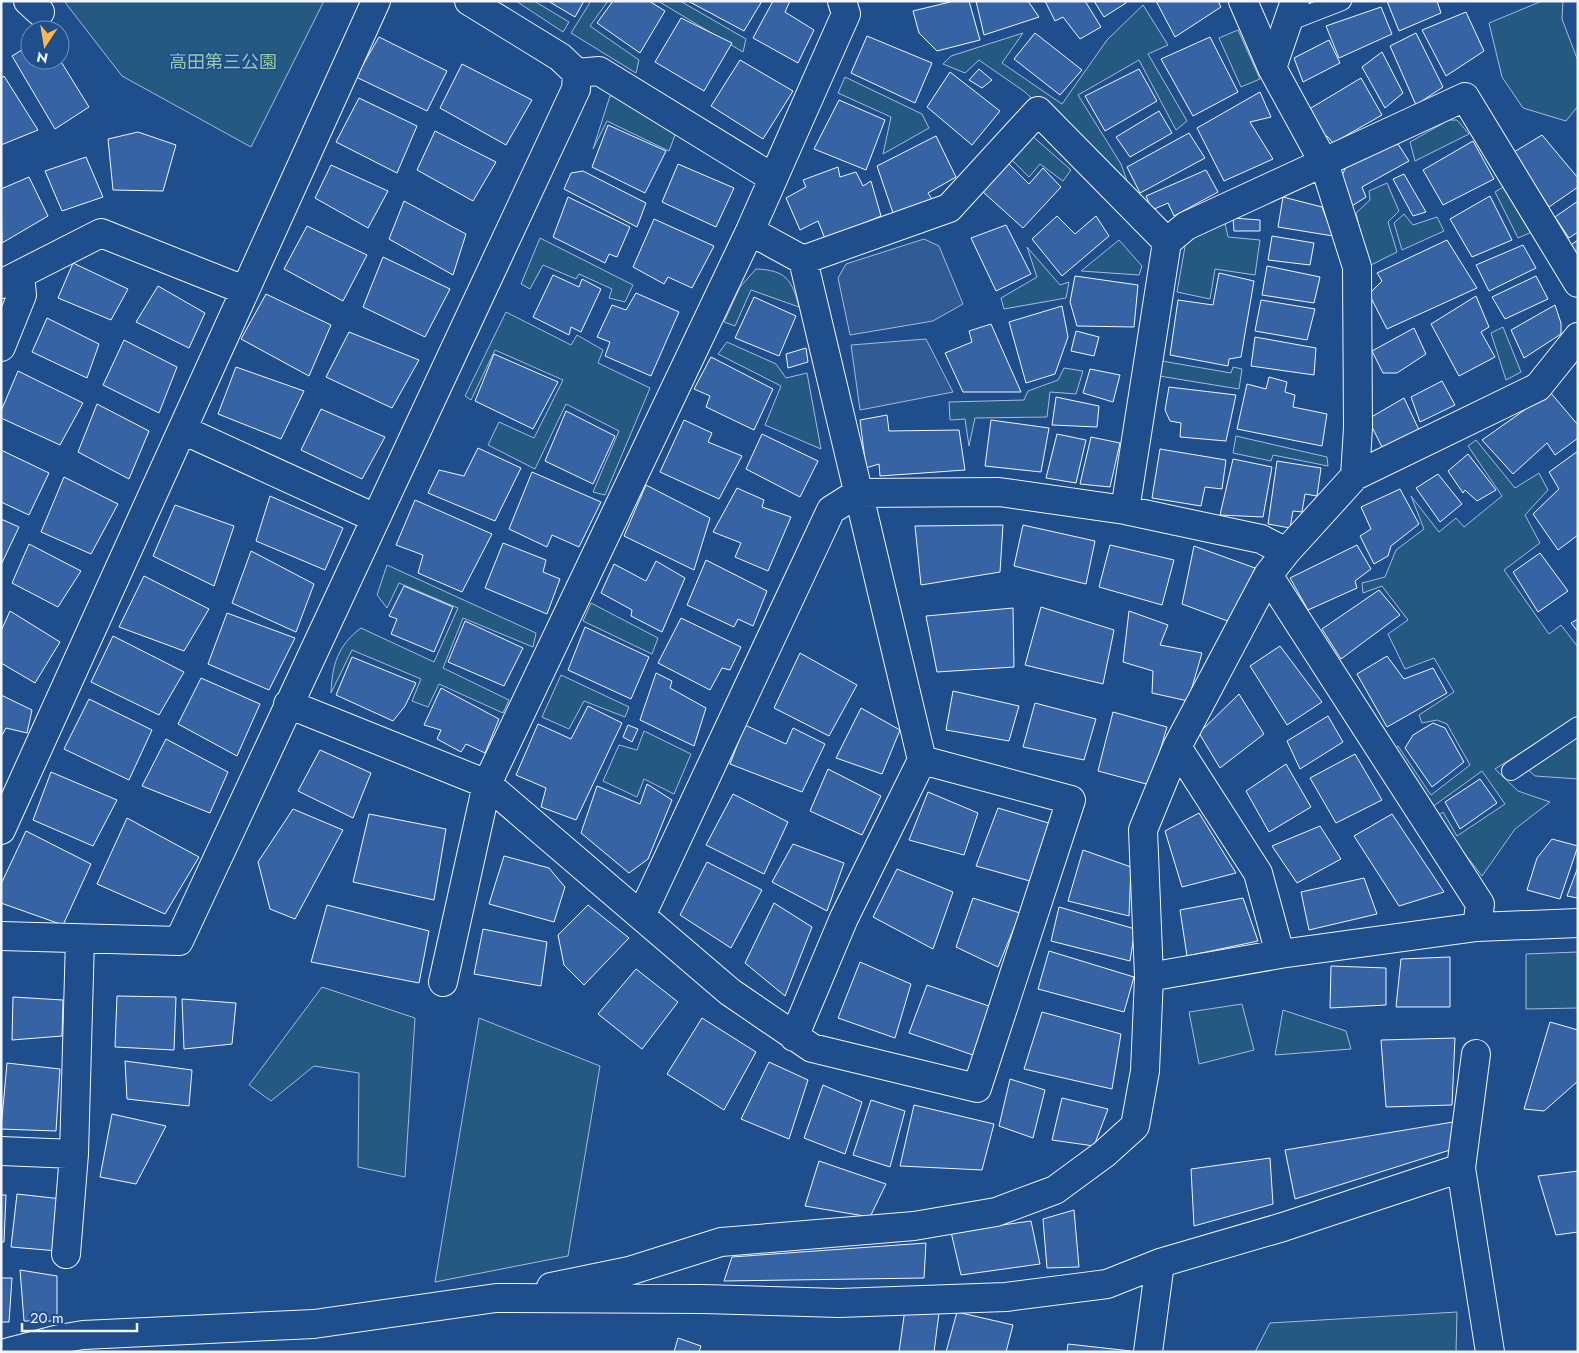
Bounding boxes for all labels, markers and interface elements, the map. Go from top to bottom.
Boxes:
north arrow [20,20,70,70]
text: N [35,47,50,69]
park label: 高田第三公園 [169,49,277,75]
scale bar [22,1300,138,1332]
text: 20 m [30,1307,64,1329]

